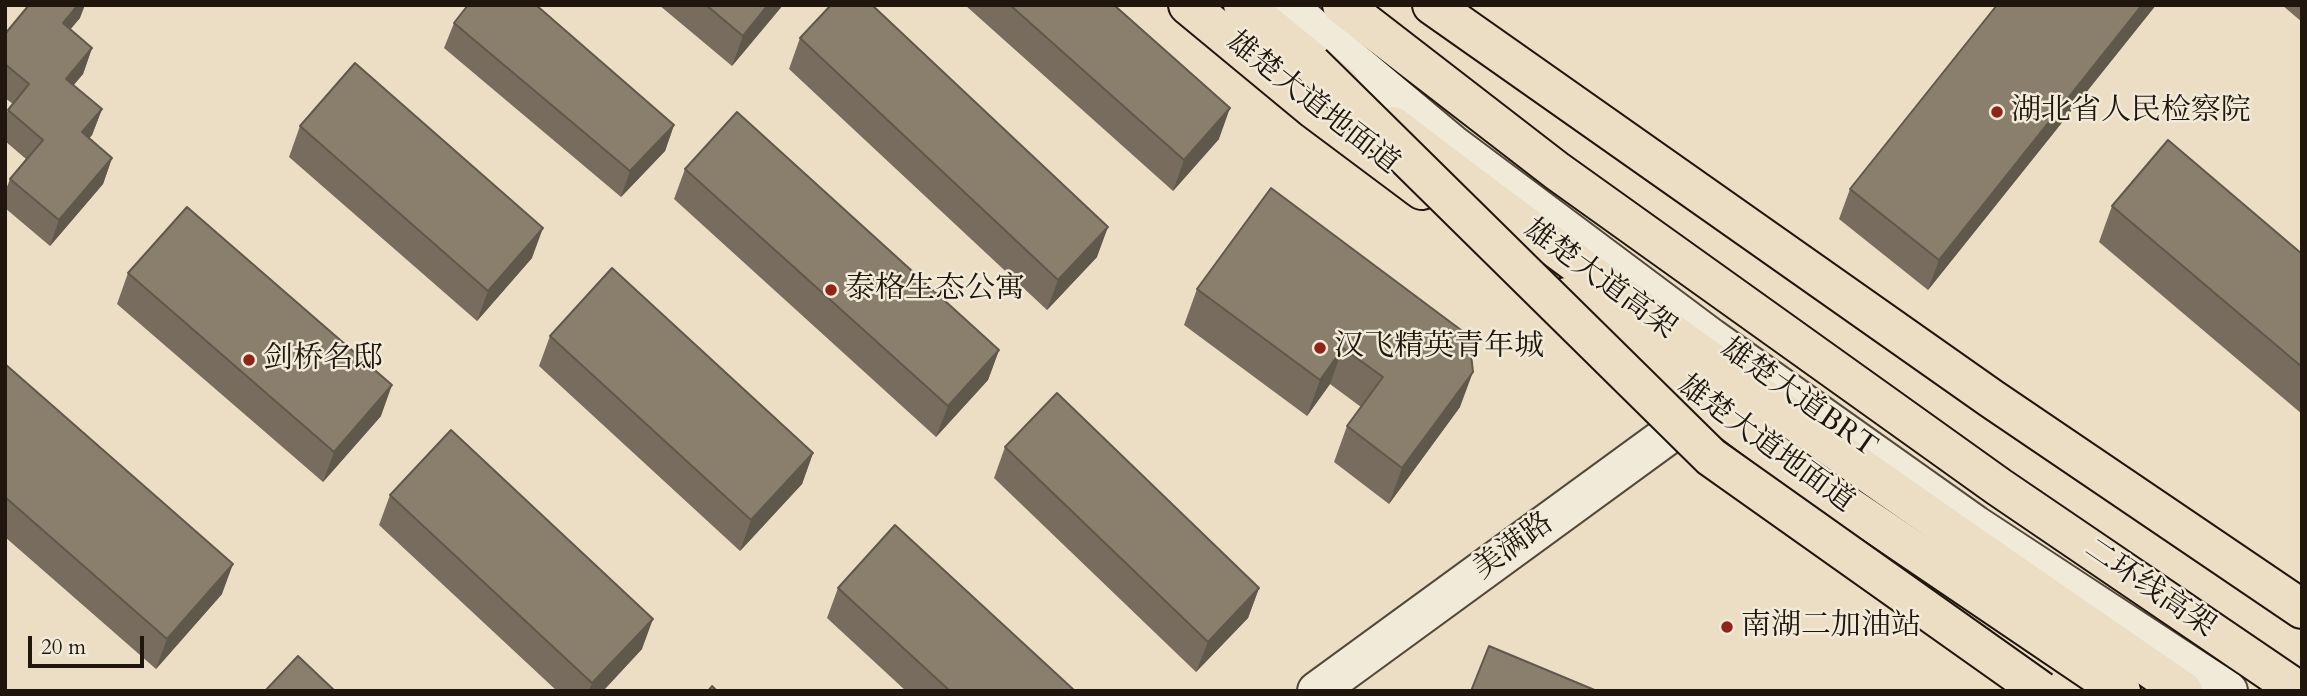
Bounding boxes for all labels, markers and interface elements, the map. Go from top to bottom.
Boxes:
street label: 雄楚大道地面道 [1218,25,1406,183]
place label: 湖北省人民检察院 [2011,94,2251,130]
marker: 湖北省人民检察院 [1989,104,2005,120]
street label: 雄楚大道高架 [1516,213,1682,347]
place label: 泰格生态公寓 [845,272,1025,308]
marker: 泰格生态公寓 [823,282,839,298]
place label: 汉飞精英青年城 [1334,330,1544,366]
street label: 雄楚大道BRT [1713,332,1883,466]
marker: 汉飞精英青年城 [1312,340,1328,356]
place label: 剑桥名邸 [263,342,383,378]
marker: 剑桥名邸 [241,352,257,368]
street label: 雄楚大道地面道 [1669,369,1861,521]
street label: 美满路 [1467,506,1561,588]
street label: 二环线高架 [2077,532,2221,646]
place label: 南湖二加油站 [1741,609,1921,645]
marker: 南湖二加油站 [1719,619,1735,635]
scale bar [32,622,147,666]
text: 20 m [41,633,86,662]

